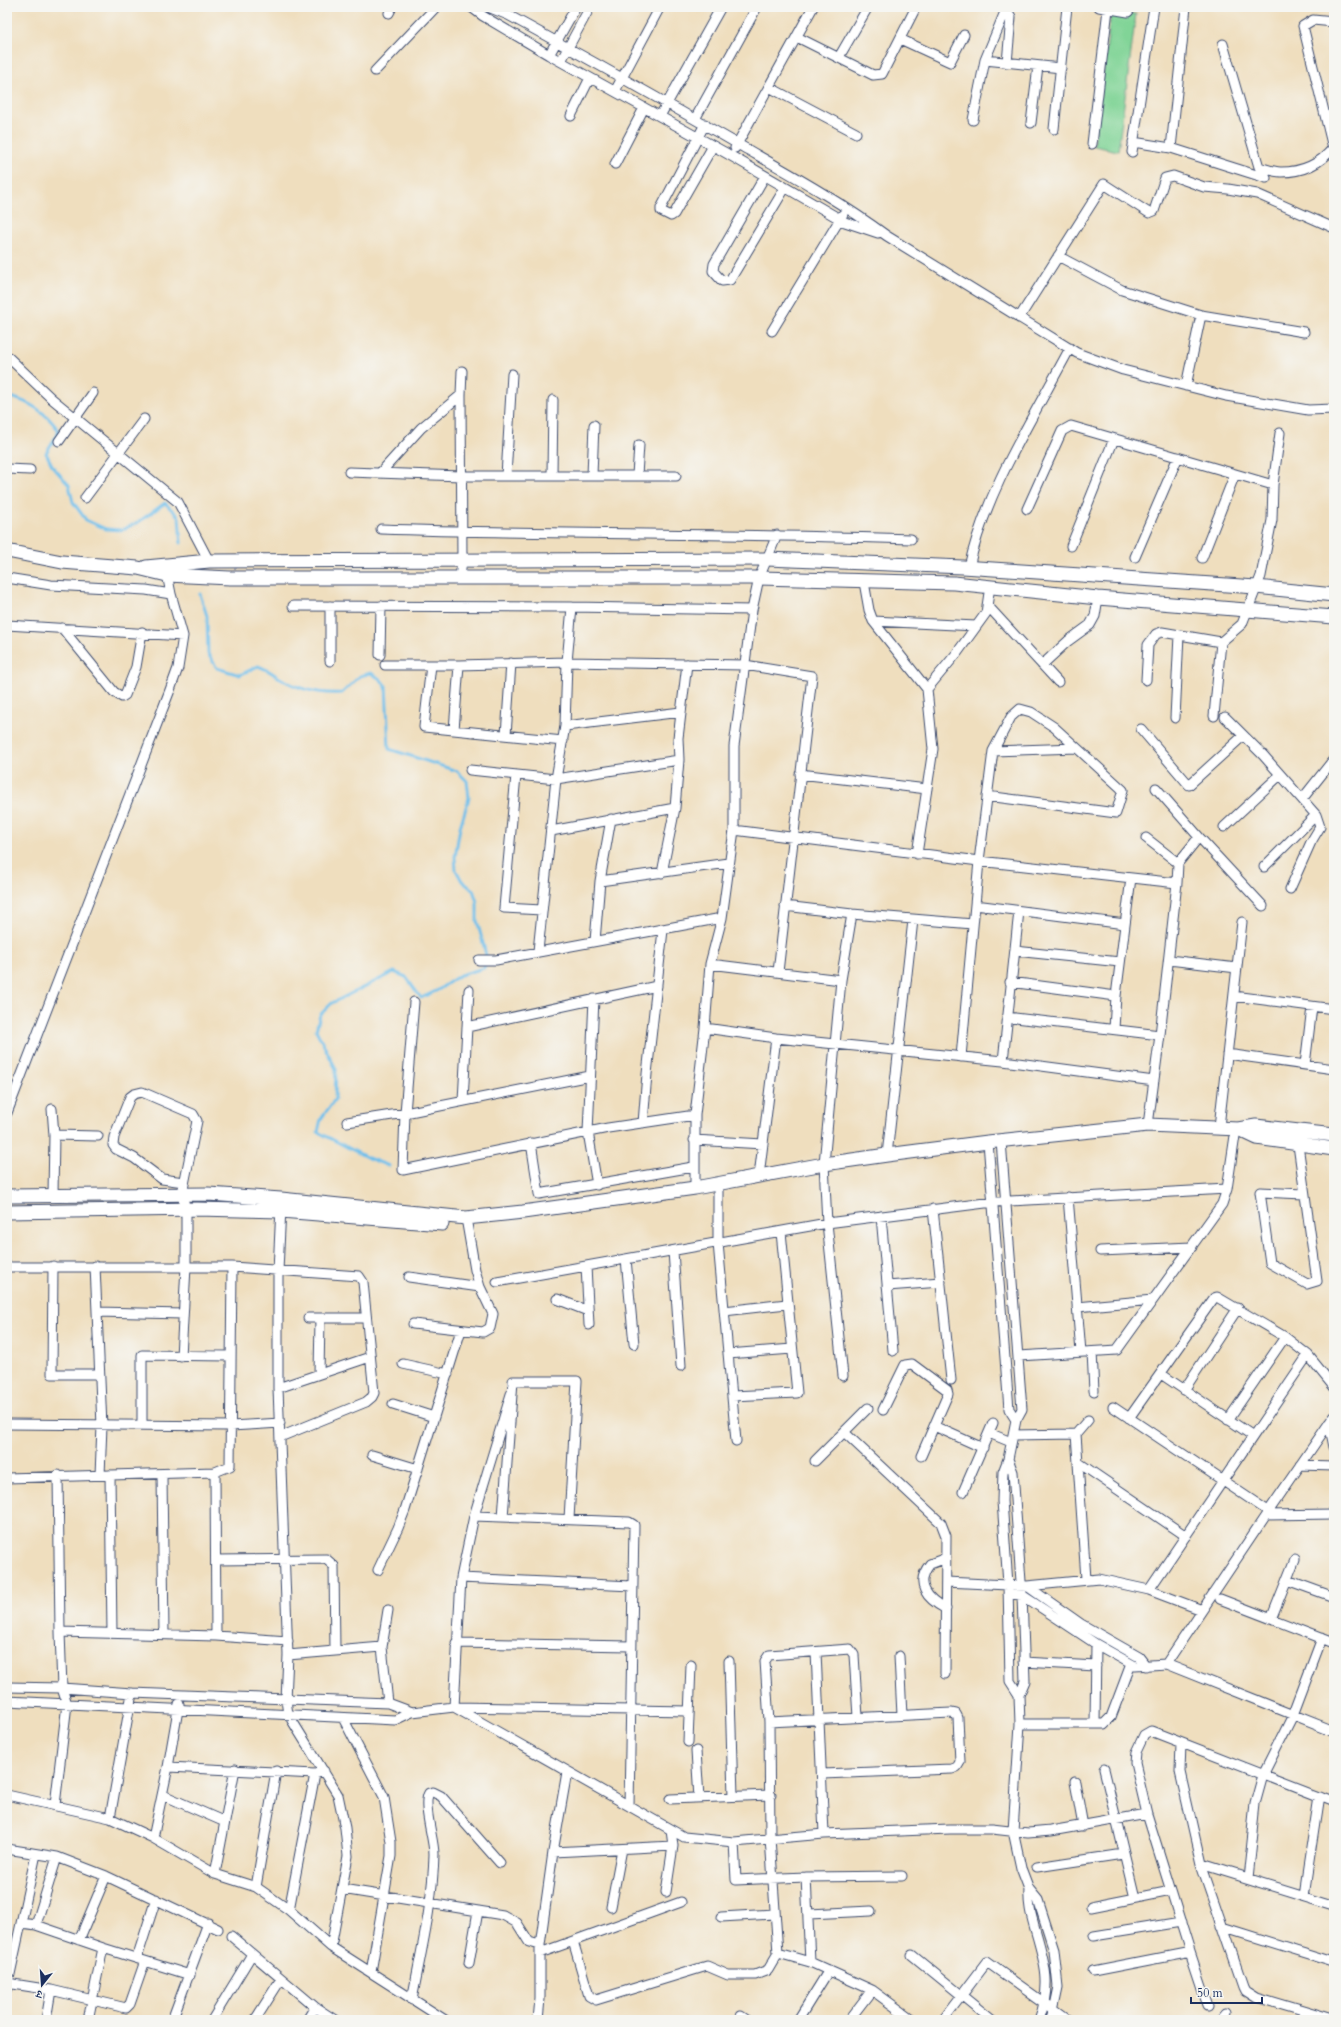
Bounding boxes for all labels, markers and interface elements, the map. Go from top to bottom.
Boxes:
north arrow [22,1965,62,2005]
scale bar [1191,1979,1262,2005]
text: 50 m [1197,1985,1224,2001]
text: उ [33,1986,45,2002]

